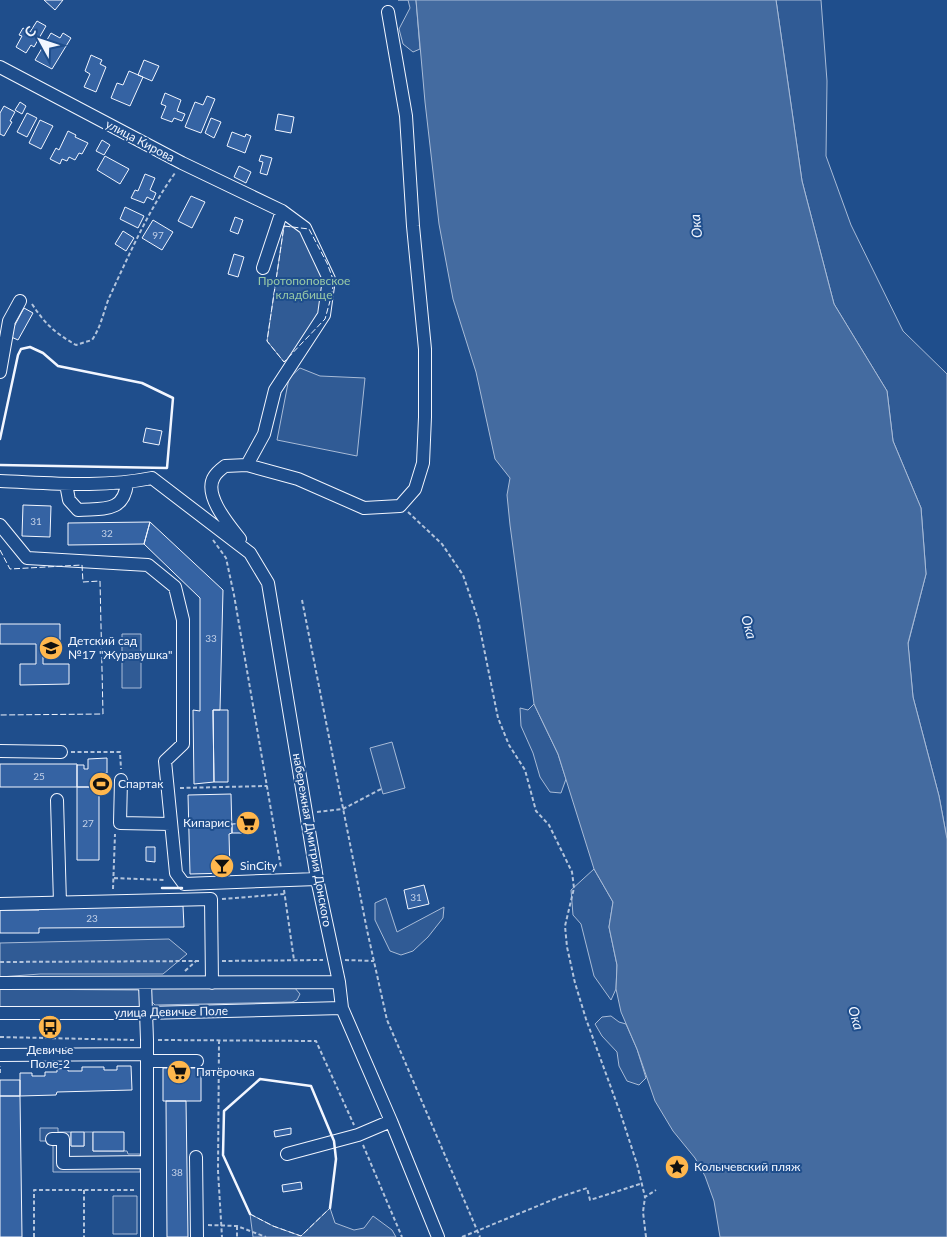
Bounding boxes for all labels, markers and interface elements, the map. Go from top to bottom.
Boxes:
north arrow [15,15,65,65]
text: С [20,22,40,40]
street label: улица Кирова [103,116,177,165]
water label: Ока [686,213,705,239]
house number: 97 [152,229,164,241]
park label: Протопоповское кладбище [258,273,350,302]
house number: 31 [30,515,42,527]
house number: 32 [101,527,113,539]
water label: Ока [738,613,761,641]
house number: 33 [205,632,217,644]
place label: Детский сад №17 "Журавушка" [68,633,172,662]
school or university icon: Детский сад №17 "Журавушка" [38,635,64,661]
street label: набережная Дмитрия Донского [290,752,335,928]
house number: 25 [33,770,45,782]
sports icon: Спартак [88,771,114,797]
place label: Спартак [118,776,164,791]
supermarket icon: Кипарис [235,810,261,836]
place label: Кипарис [183,815,230,830]
house number: 27 [82,817,94,829]
bar icon: SinCity [209,853,235,879]
place label: SinCity [240,858,278,873]
house number: 31 [410,891,422,903]
house number: 23 [86,912,98,924]
street label: улица Девичье Поле [114,1003,228,1020]
water label: Ока [845,1004,868,1032]
bus stop icon: Девичье Поле-2 [37,1014,63,1040]
place label: Девичье Поле-2 [27,1042,73,1071]
supermarket icon: Пятёрочка [166,1059,192,1085]
place label: Пятёрочка [196,1064,255,1079]
place icon: Колычевский пляж [664,1154,690,1180]
place label: Колычевский пляж [694,1159,801,1174]
house number: 38 [171,1166,183,1178]

